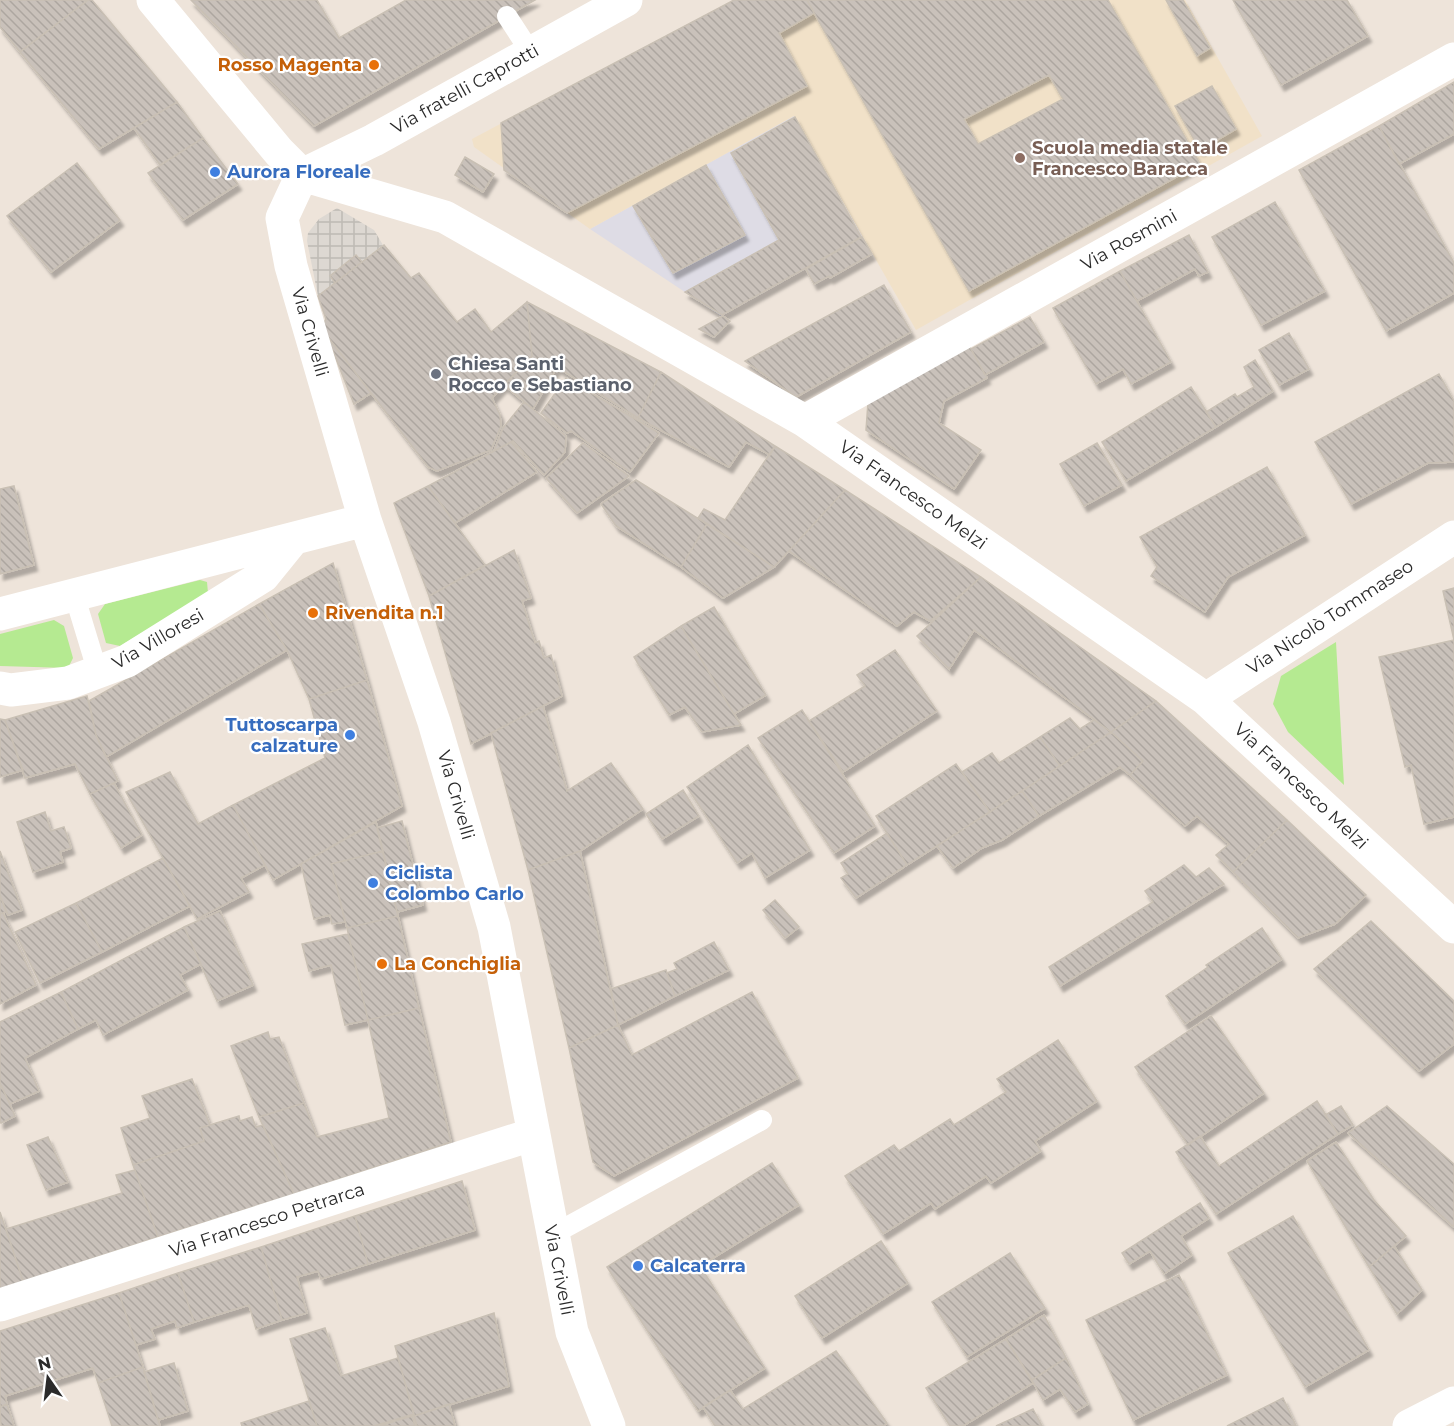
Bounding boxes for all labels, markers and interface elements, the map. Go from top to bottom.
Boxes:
street label: Via fratelli Caprotti [387,39,543,139]
place label: Rosso Magenta [218,54,362,76]
marker: Rosso Magenta [367,58,381,72]
place label: Scuola media statale Francesco Baracca [1032,137,1228,180]
marker: Scuola media statale Francesco Baracca [1013,151,1027,165]
place label: Aurora Floreale [226,161,371,183]
marker: Aurora Floreale [208,165,222,179]
street label: Via Rosmini [1077,205,1181,275]
street label: Via Crivelli [287,285,333,379]
place label: Chiesa Santi Rocco e Sebastiano [448,353,632,396]
marker: Chiesa Santi Rocco e Sebastiano [429,367,443,381]
street label: Via Francesco Melzi [835,436,991,554]
street label: Via Nicolò Tommaseo [1242,555,1418,679]
place label: Rivendita n.1 [325,602,444,624]
street label: Via Villoresi [108,604,208,674]
marker: Rivendita n.1 [306,606,320,620]
place label: Tuttoscarpa calzature [225,714,338,757]
street label: Via Francesco Melzi [1229,718,1373,854]
marker: Tuttoscarpa calzature [343,728,357,742]
street label: Via Crivelli [433,748,479,842]
place label: Ciclista Colombo Carlo [385,862,524,905]
marker: Ciclista Colombo Carlo [366,876,380,890]
place label: La Conchiglia [394,953,521,975]
marker: La Conchiglia [375,957,389,971]
street label: Via Francesco Petrarca [166,1178,368,1262]
street label: Via Crivelli [539,1223,579,1317]
place label: Calcaterra [650,1255,746,1277]
marker: Calcaterra [631,1259,645,1273]
north arrow [18,1348,78,1408]
text: N [36,1353,53,1375]

